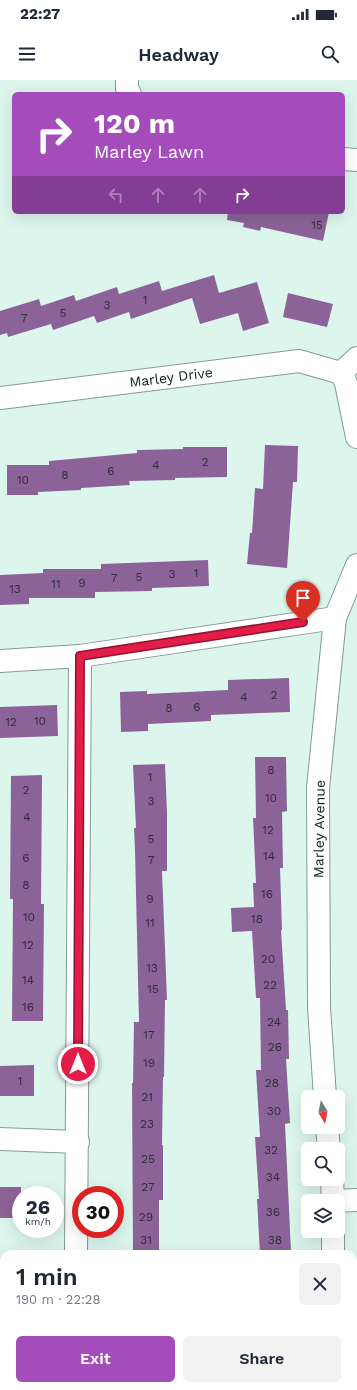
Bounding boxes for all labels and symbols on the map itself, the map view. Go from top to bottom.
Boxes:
house number: 15 [311,218,323,232]
house number: 1 [143,293,147,307]
house number: 3 [104,298,111,312]
house number: 5 [60,306,67,320]
house number: 7 [21,311,28,325]
street label: Marley Drive [128,364,214,390]
house number: 2 [202,455,209,469]
house number: 4 [152,458,160,472]
house number: 6 [107,464,115,478]
house number: 8 [61,468,69,482]
house number: 10 [17,473,29,487]
house number: 1 [194,566,198,580]
house number: 3 [169,567,176,581]
house number: 5 [136,570,143,584]
house number: 7 [111,571,118,585]
house number: 9 [78,576,86,590]
house number: 11 [51,577,61,591]
pin [286,581,320,622]
house number: 13 [9,582,21,596]
house number: 2 [271,688,278,702]
house number: 4 [240,690,248,704]
house number: 6 [193,700,201,714]
house number: 8 [165,701,173,715]
house number: 10 [34,714,46,728]
house number: 12 [5,715,17,729]
house number: 8 [267,763,275,777]
house number: 1 [148,770,152,784]
street label: Marley Avenue [310,780,328,878]
house number: 2 [23,783,30,797]
house number: 10 [265,791,277,805]
house number: 3 [148,794,155,808]
house number: 4 [23,810,31,824]
house number: 12 [262,823,274,837]
house number: 5 [148,832,155,846]
house number: 14 [263,849,275,863]
house number: 6 [22,851,30,865]
house number: 7 [148,853,155,867]
house number: 8 [22,878,30,892]
house number: 16 [261,887,273,901]
house number: 9 [146,892,154,906]
house number: 10 [23,910,35,924]
house number: 18 [251,912,263,926]
house number: 11 [145,916,155,930]
house number: 12 [22,938,34,952]
house number: 20 [261,952,275,966]
house number: 13 [146,961,158,975]
house number: 14 [22,973,34,987]
house number: 22 [263,978,277,992]
house number: 15 [147,982,159,996]
house number: 16 [22,1000,34,1014]
house number: 24 [267,1015,281,1029]
house number: 17 [143,1028,155,1042]
house number: 26 [268,1040,282,1054]
position arrow [57,1043,99,1085]
house number: 19 [143,1056,155,1070]
house number: 1 [18,1074,22,1088]
house number: 28 [265,1076,279,1090]
house number: 21 [141,1090,153,1104]
north arrow [301,1090,345,1134]
house number: 30 [267,1104,281,1118]
house number: 23 [140,1117,154,1131]
house number: 32 [264,1143,278,1157]
house number: 25 [141,1152,155,1166]
house number: 34 [266,1170,280,1184]
house number: 27 [141,1180,155,1194]
speed limit sign: 30 [72,1186,124,1238]
house number: 36 [266,1205,280,1219]
house number: 29 [139,1210,153,1224]
house number: 31 [140,1233,152,1247]
house number: 38 [268,1233,282,1247]

